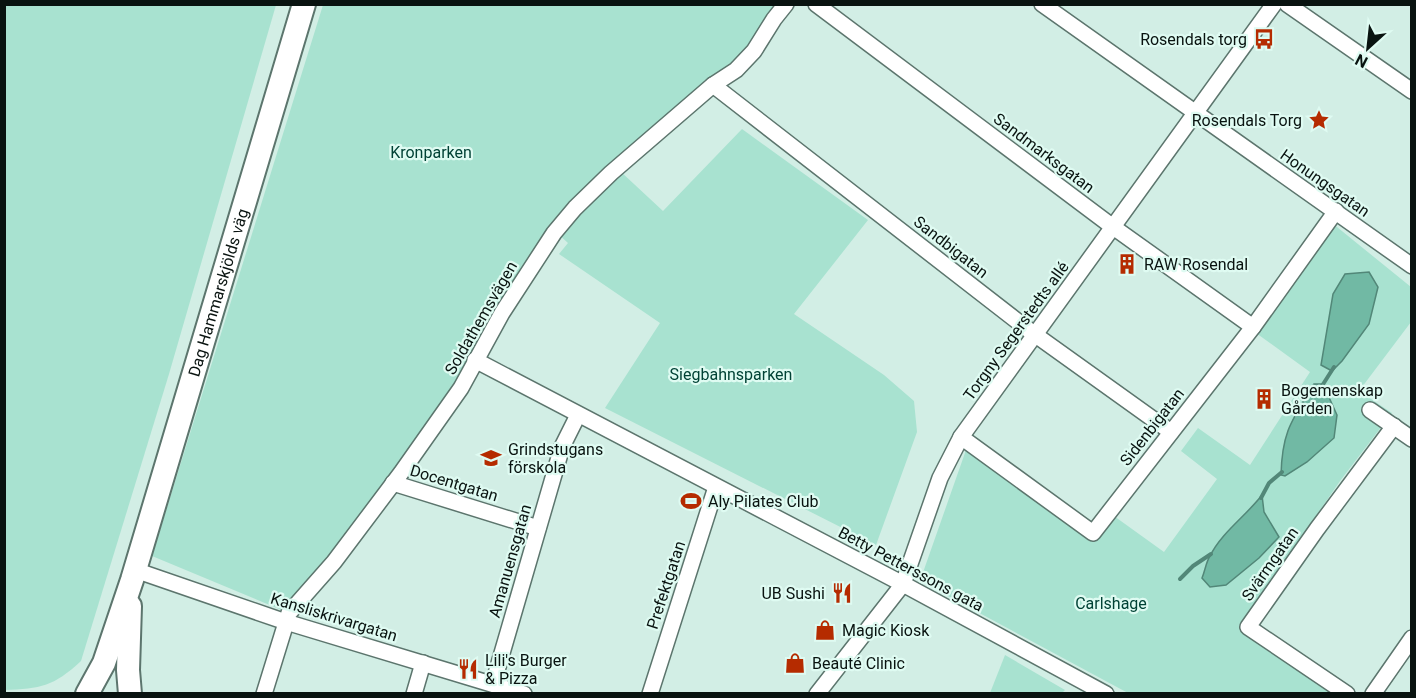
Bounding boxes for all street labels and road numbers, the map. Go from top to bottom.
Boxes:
street label: Sandmarksgatan [990,109,1098,197]
street label: Honungsgatan [1277,145,1373,221]
street label: Dag Hammarskjölds väg [184,206,252,379]
street label: Sandbigatan [910,212,992,282]
street label: Soldathemsvägen [441,258,521,378]
street label: Torgny Segerstedts allé [959,258,1073,404]
street label: Sidenbigatan [1116,384,1188,470]
street label: Docentgatan [408,461,500,505]
street label: Amanuensgatan [485,502,535,620]
street label: Betty Petterssons gata [835,523,987,615]
street label: Svärmgatan [1238,523,1302,605]
street label: Prefektgatan [643,539,689,631]
street label: Kansliskrivargatan [268,589,400,645]

